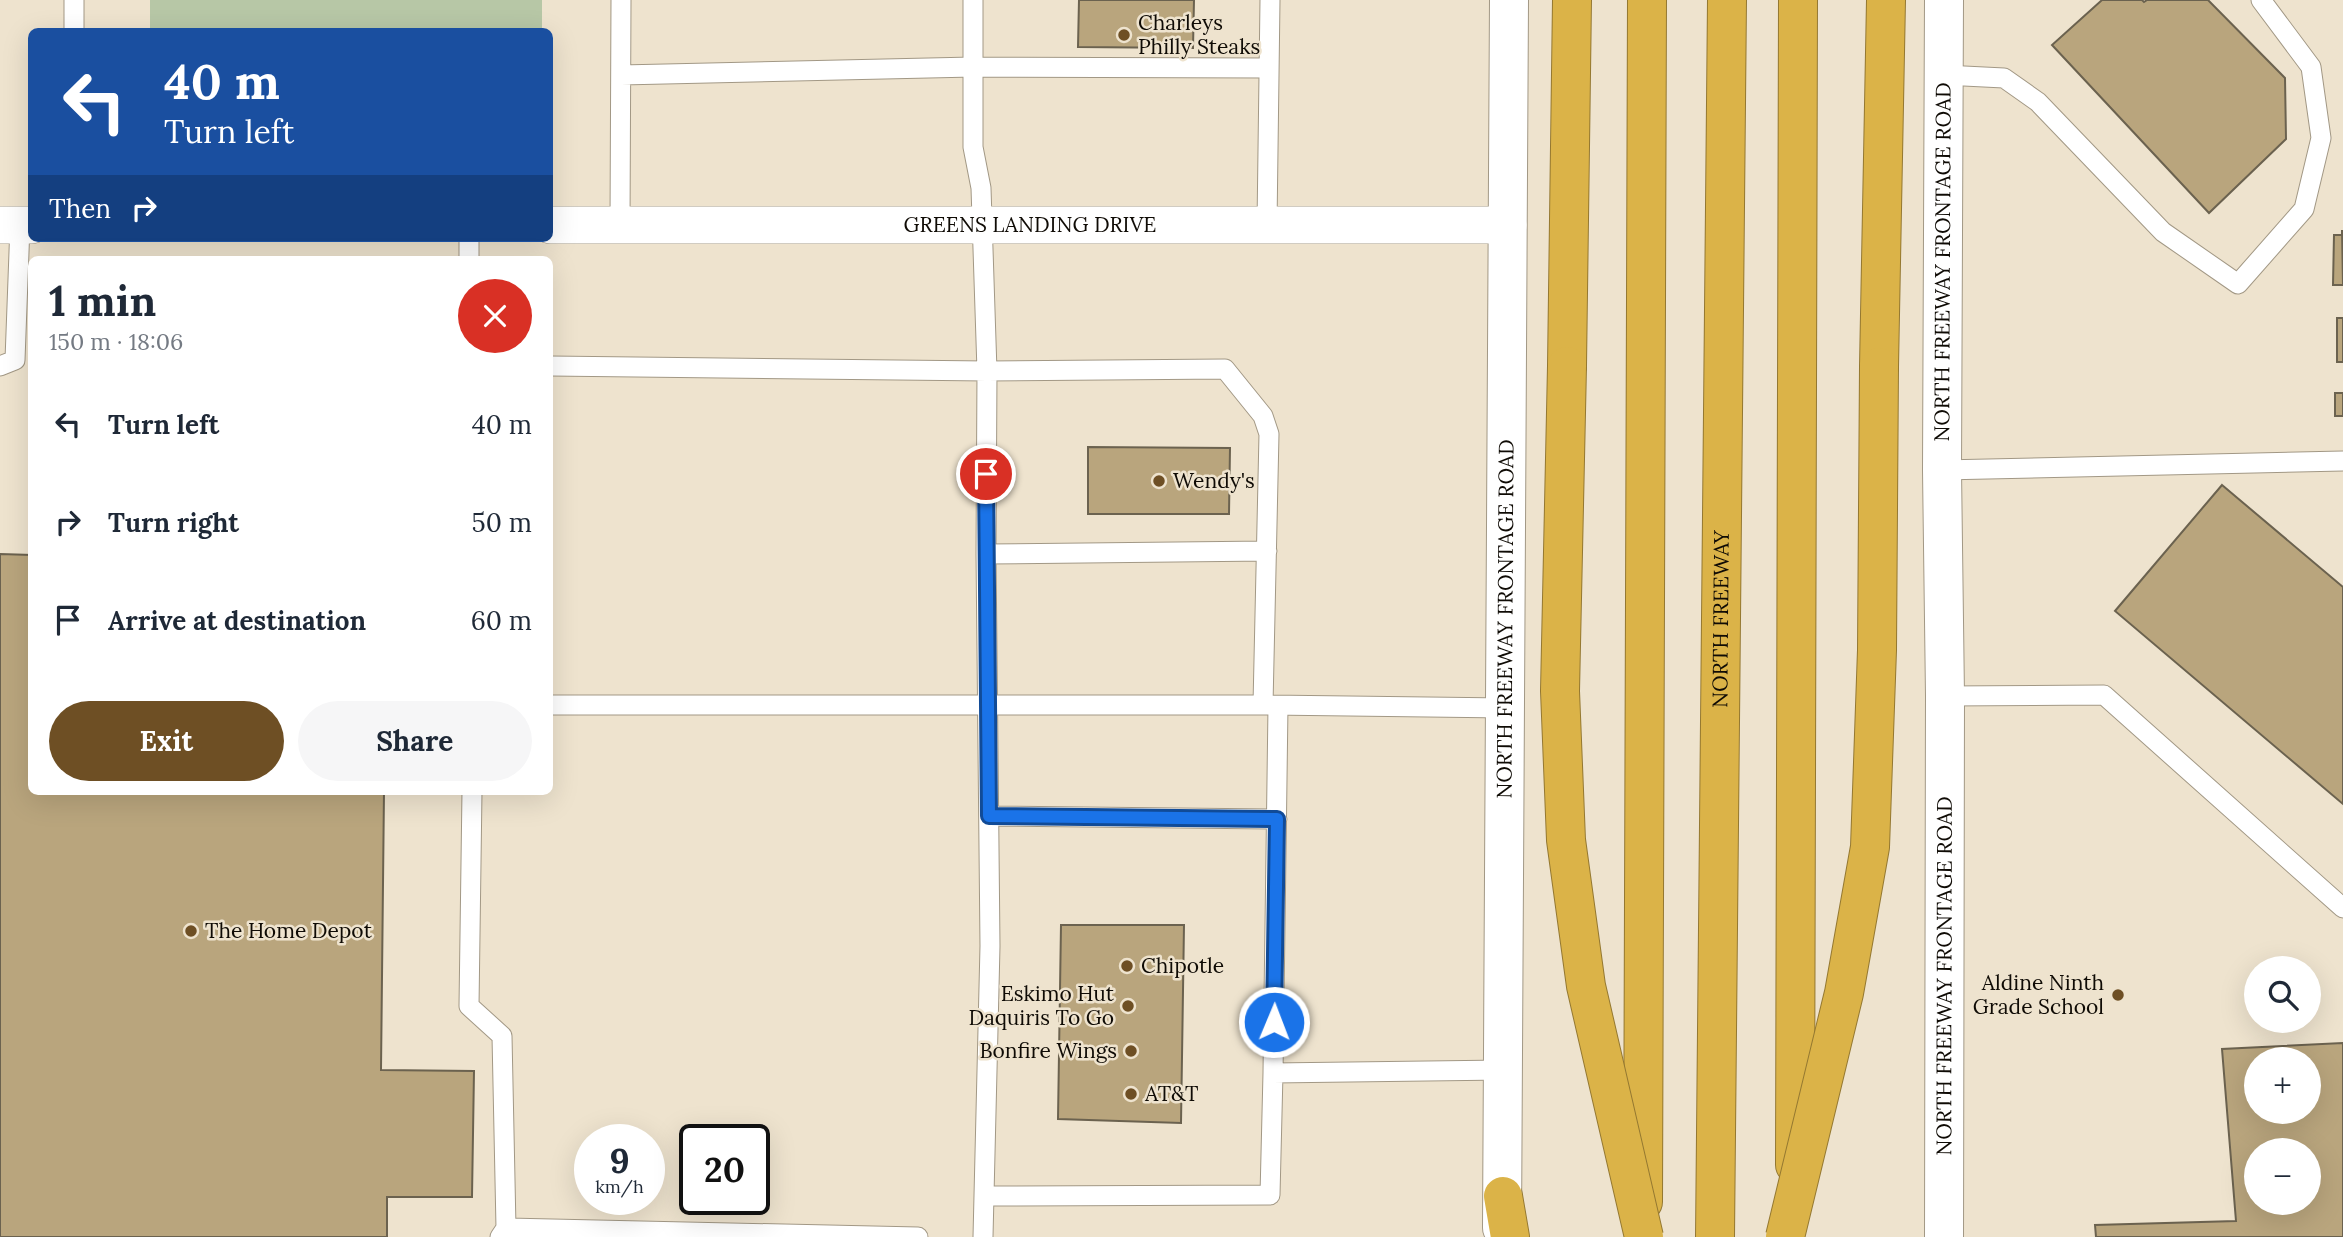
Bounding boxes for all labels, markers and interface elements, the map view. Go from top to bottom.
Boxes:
place label: Charleys Philly Steaks [1138,9,1260,60]
marker: Charleys Philly Steaks [1116,27,1132,43]
text: 40 m [164,50,280,112]
icon: left [49,56,140,147]
street label: NORTH FREEWAY FRONTAGE ROAD [1928,82,1957,442]
text: Turn left [164,111,294,152]
icon: right [125,189,163,227]
text: Then [49,192,111,225]
street label: GREENS LANDING DRIVE [904,211,1156,238]
text: 1 min [49,274,156,328]
button: close [458,279,532,353]
text: 150 m · 18:06 [49,327,183,356]
icon: left [49,405,87,443]
text: Turn left [108,408,219,441]
text: 40 m [472,408,532,441]
street label: NORTH FREEWAY FRONTAGE ROAD [1490,439,1519,799]
pin [956,444,1016,504]
icon: arrive [967,455,1005,493]
place label: Wendy's [1173,467,1255,494]
marker: Wendy's [1151,473,1167,489]
icon: right [49,503,87,541]
text: Turn right [108,506,239,539]
text: 50 m [472,506,532,539]
street label: NORTH FREEWAY [1706,529,1735,708]
icon: arrive [49,601,87,639]
text: Arrive at destination [108,604,366,637]
text: 60 m [471,604,532,637]
button: Exit [49,701,284,781]
button: Share [298,701,532,781]
street label: NORTH FREEWAY FRONTAGE ROAD [1930,796,1958,1156]
place label: The Home Depot [205,917,373,944]
marker: The Home Depot [183,923,199,939]
place label: Chipotle [1141,952,1224,979]
map controls [2244,956,2321,1215]
button: search [2244,956,2321,1033]
marker: Chipotle [1119,958,1135,974]
place label: Aldine Ninth Grade School [1973,969,2104,1020]
place label: Eskimo Hut Daquiris To Go [969,980,1115,1031]
position arrow [1237,985,1311,1059]
marker: Aldine Ninth Grade School [2110,987,2126,1003]
marker: Eskimo Hut Daquiris To Go [1120,998,1136,1014]
place label: Bonfire Wings [979,1037,1117,1064]
marker: Bonfire Wings [1123,1043,1139,1059]
button: + [2244,1047,2321,1124]
place label: AT&T [1144,1080,1198,1107]
marker: AT&T [1123,1086,1139,1102]
speed limit sign: 20 [679,1124,770,1215]
text: 9 [609,1138,630,1183]
button: − [2244,1138,2321,1215]
text: km/h [595,1175,644,1198]

